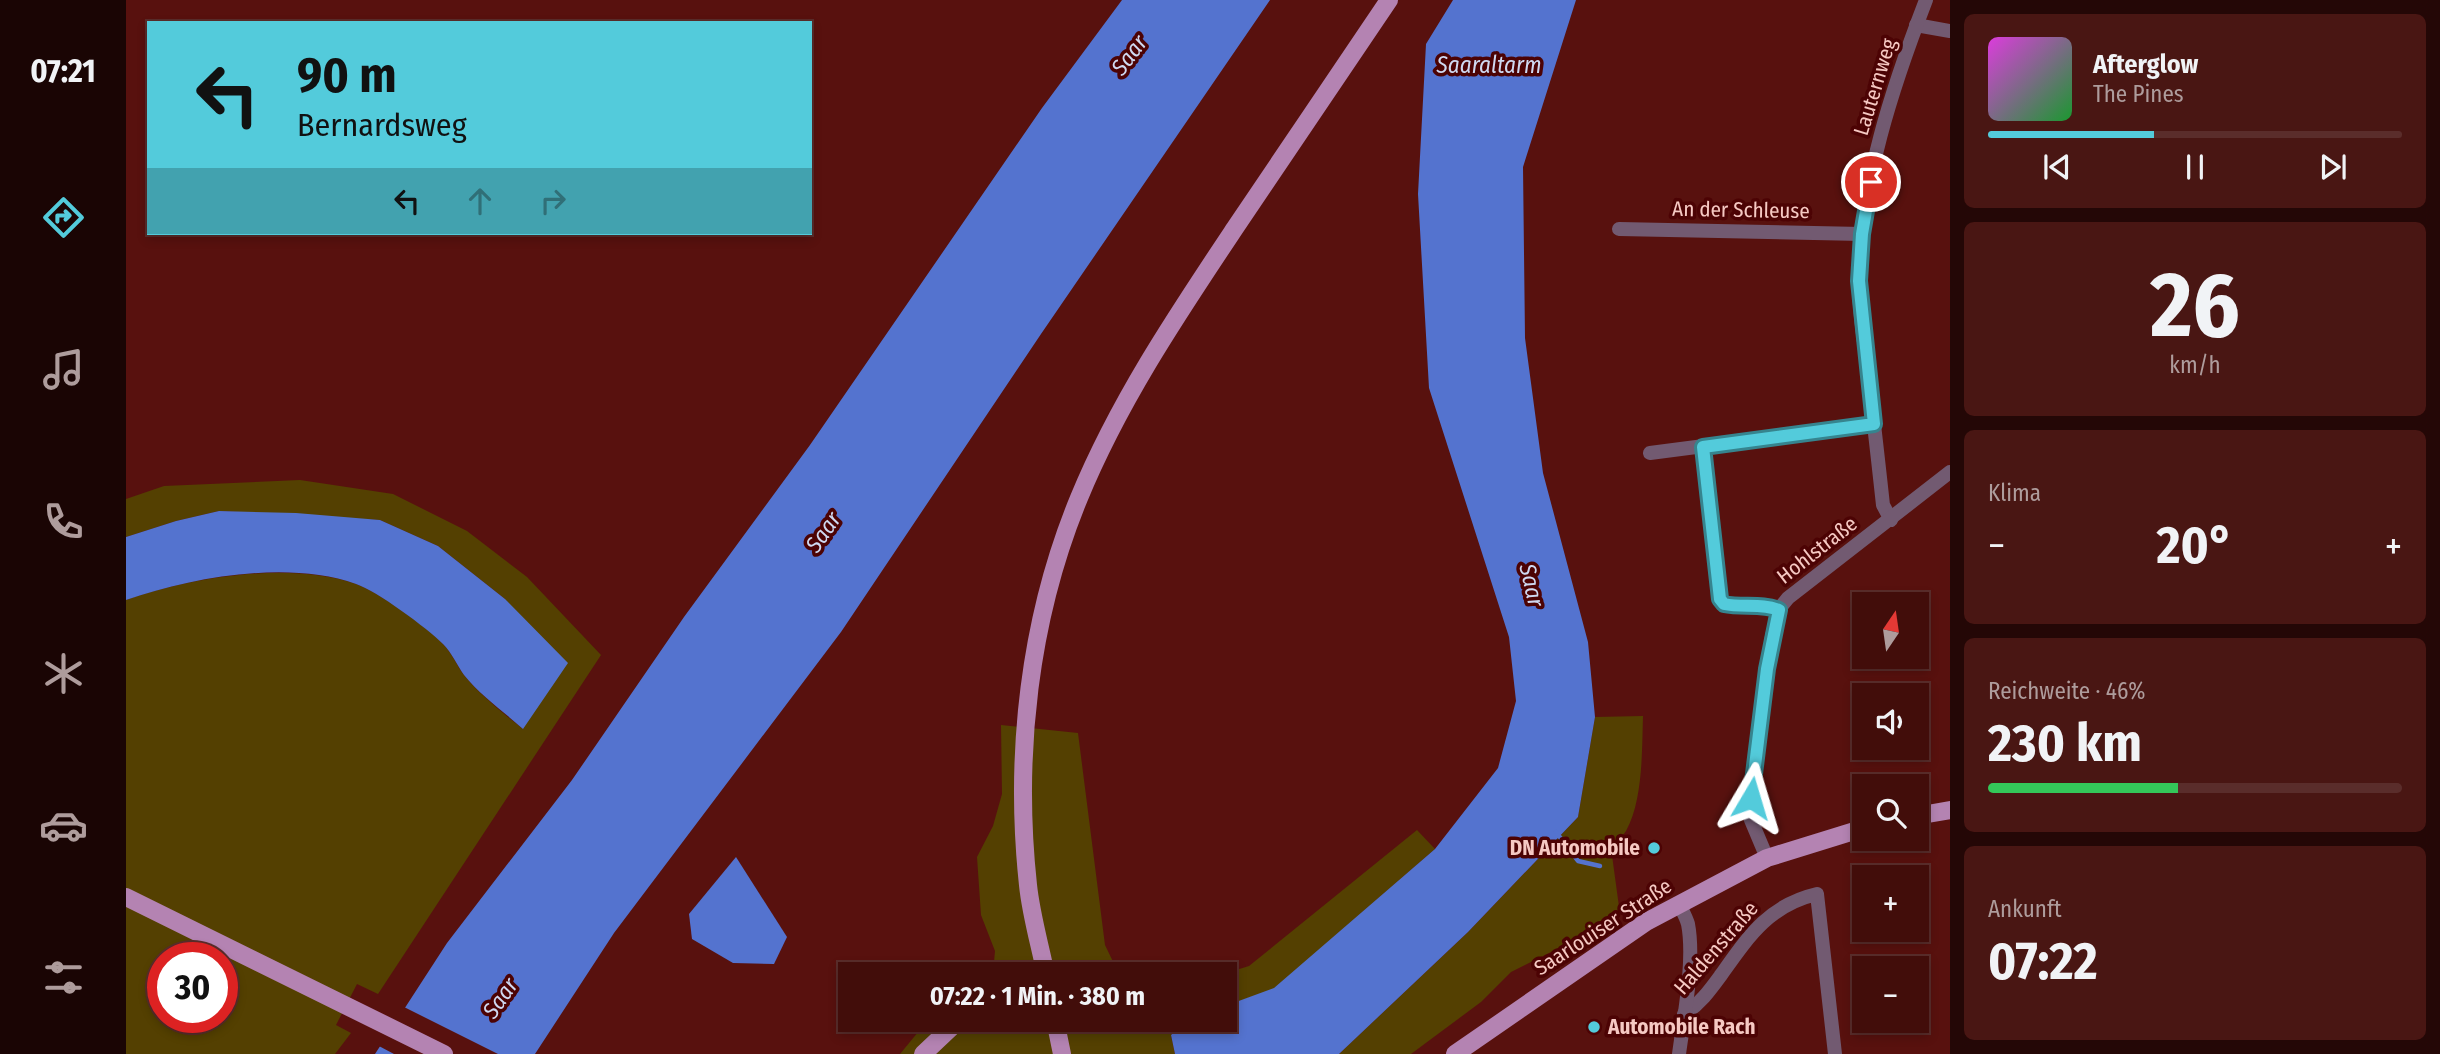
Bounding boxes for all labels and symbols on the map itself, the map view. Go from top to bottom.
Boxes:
water label: Saar [1104,29,1154,81]
street label: Lauternweg [1848,35,1902,138]
water label: Saaraltarm [1436,51,1541,79]
pin [1841,152,1901,212]
street label: An der Schleuse [1672,196,1810,224]
water label: Saar [799,505,847,558]
street label: Hohlstraße [1772,511,1862,589]
water label: Saar [1513,560,1551,610]
north arrow [1852,592,1928,668]
position arrow [1714,761,1788,835]
place label: DN Automobile [1510,835,1640,861]
marker: DN Automobile [1646,840,1662,856]
street label: Saarlouiser Straße [1529,873,1677,981]
street label: Haldenstraße [1668,896,1764,1000]
speed limit sign: 30 [147,942,238,1033]
water label: Saar [476,971,524,1024]
place label: Automobile Rach [1607,1014,1755,1040]
marker: Automobile Rach [1586,1019,1602,1035]

